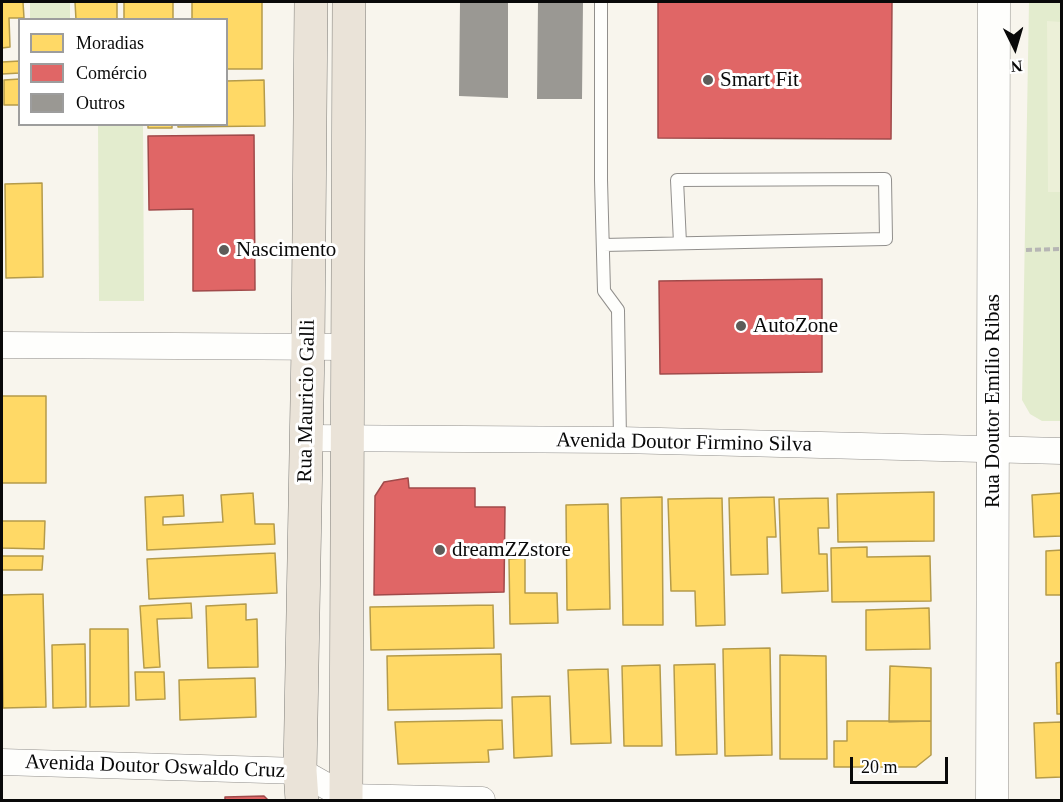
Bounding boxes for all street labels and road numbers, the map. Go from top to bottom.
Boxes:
street label: Rua Doutor Emílio Ribas [980,294,1006,508]
street label: Rua Mauricio Galli [293,319,321,483]
street label: Avenida Doutor Firmino Silva [556,428,812,458]
street label: Avenida Doutor Oswaldo Cruz [24,750,286,784]

